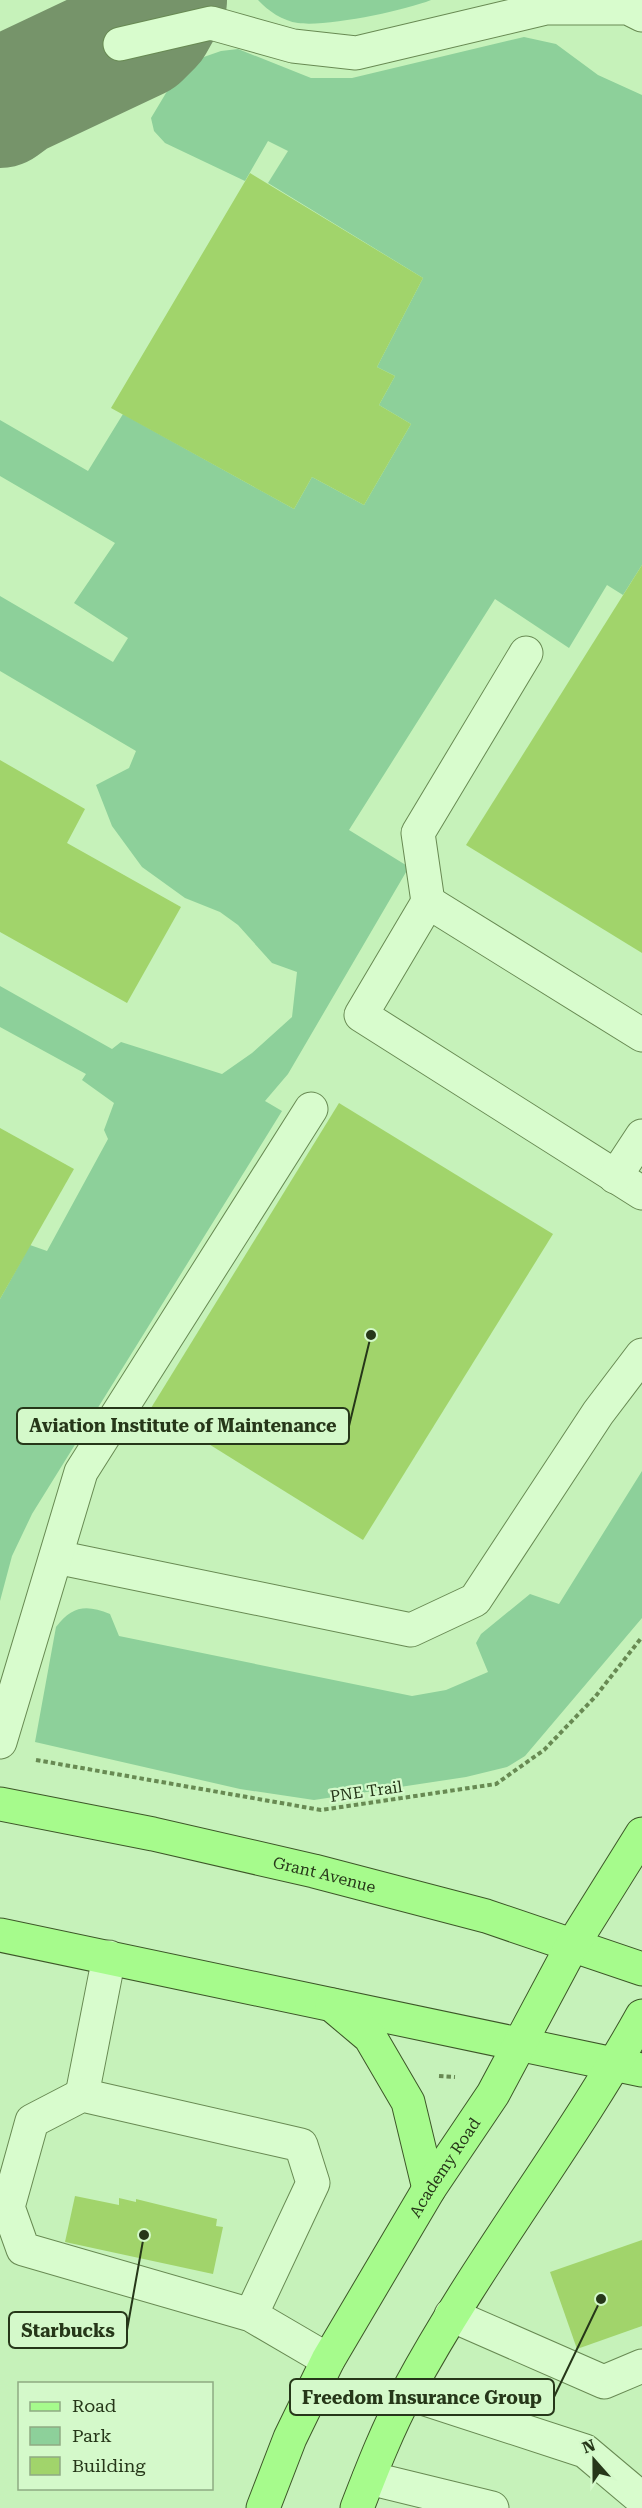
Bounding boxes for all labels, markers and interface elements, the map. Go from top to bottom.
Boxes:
callout: Aviation Institute of Maintenance [17,1408,349,1444]
text: Aviation Institute of Maintenance [29,1415,337,1436]
street label: PNE Trail [329,1777,404,1806]
street label: Grant Avenue [271,1853,378,1897]
street label: Academy Road [406,2114,484,2221]
callout: Starbucks [9,2312,127,2348]
text: Starbucks [21,2320,115,2341]
callout: Freedom Insurance Group [290,2379,554,2415]
legend [18,2382,213,2490]
text: Freedom Insurance Group [302,2387,542,2408]
text: Road [72,2395,117,2416]
text: Park [72,2425,112,2446]
north arrow [564,2430,624,2490]
text: N [580,2435,598,2458]
text: Building [72,2455,146,2476]

